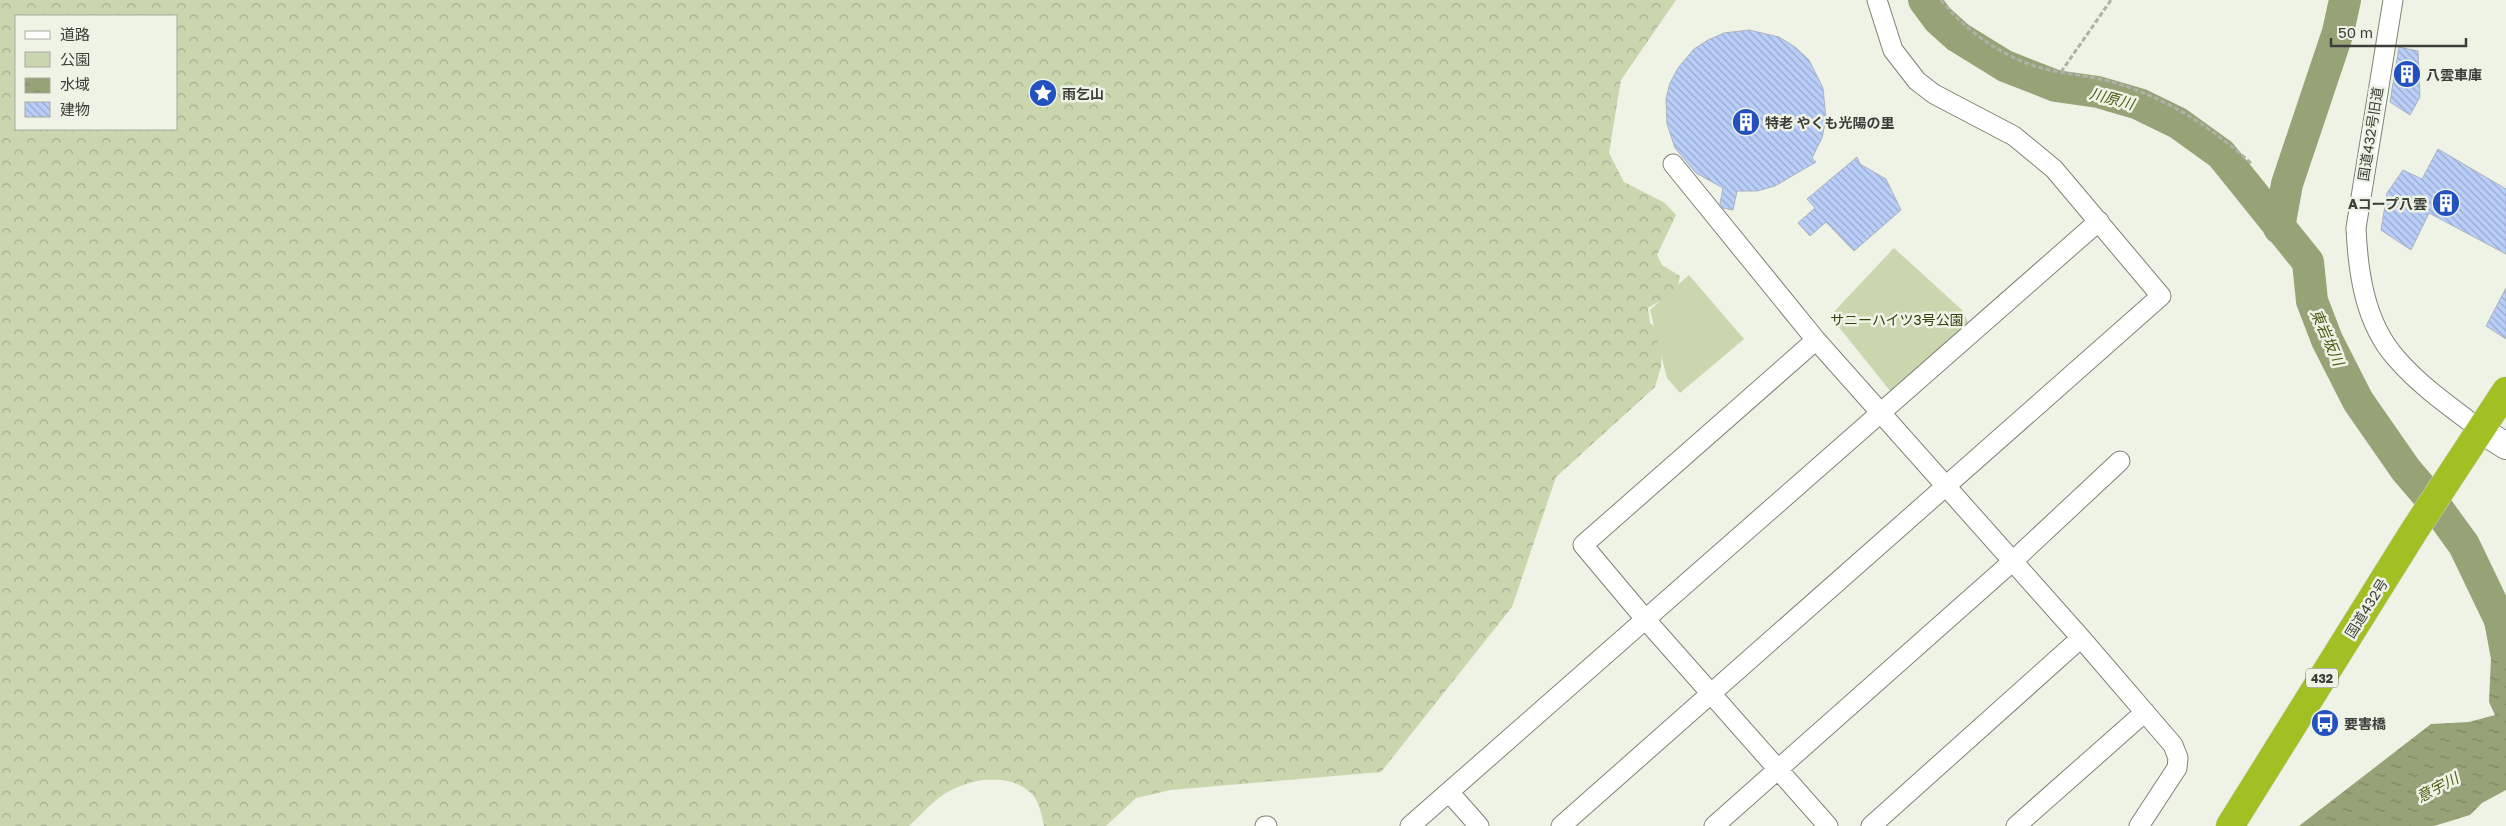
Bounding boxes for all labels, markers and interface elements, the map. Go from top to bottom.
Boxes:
legend [15,15,178,130]
scale bar [2331,15,2466,47]
text: 50 m [2338,23,2373,41]
text: 道路 [60,25,90,43]
text: 公園 [60,50,90,68]
building icon: 八雲車庫 [2392,59,2422,89]
place label: 八雲車庫 [2426,66,2482,83]
text: 水域 [60,75,90,93]
place icon: 雨乞山 [1028,78,1058,108]
water label: 川原川 [2088,83,2138,113]
place label: 雨乞山 [1062,85,1104,102]
street label: 国道432号旧道 [2354,86,2386,182]
text: 建物 [60,100,90,118]
building icon: 特老 やくも光陽の里 [1731,107,1761,137]
place label: 特老 やくも光陽の里 [1765,114,1895,131]
building icon: Aコープ八雲 [2431,188,2461,218]
place label: Aコープ八雲 [2348,195,2427,212]
water label: 東岩坂川 [2308,306,2349,370]
park label: サニーハイツ3号公園 [1830,311,1964,328]
street label: 国道432号 [2341,575,2391,641]
road number: 432 [2306,668,2338,688]
bus stop icon: 要害橋 [2310,708,2340,738]
place label: 要害橋 [2344,715,2386,732]
water label: 意宇川 [2413,768,2463,806]

